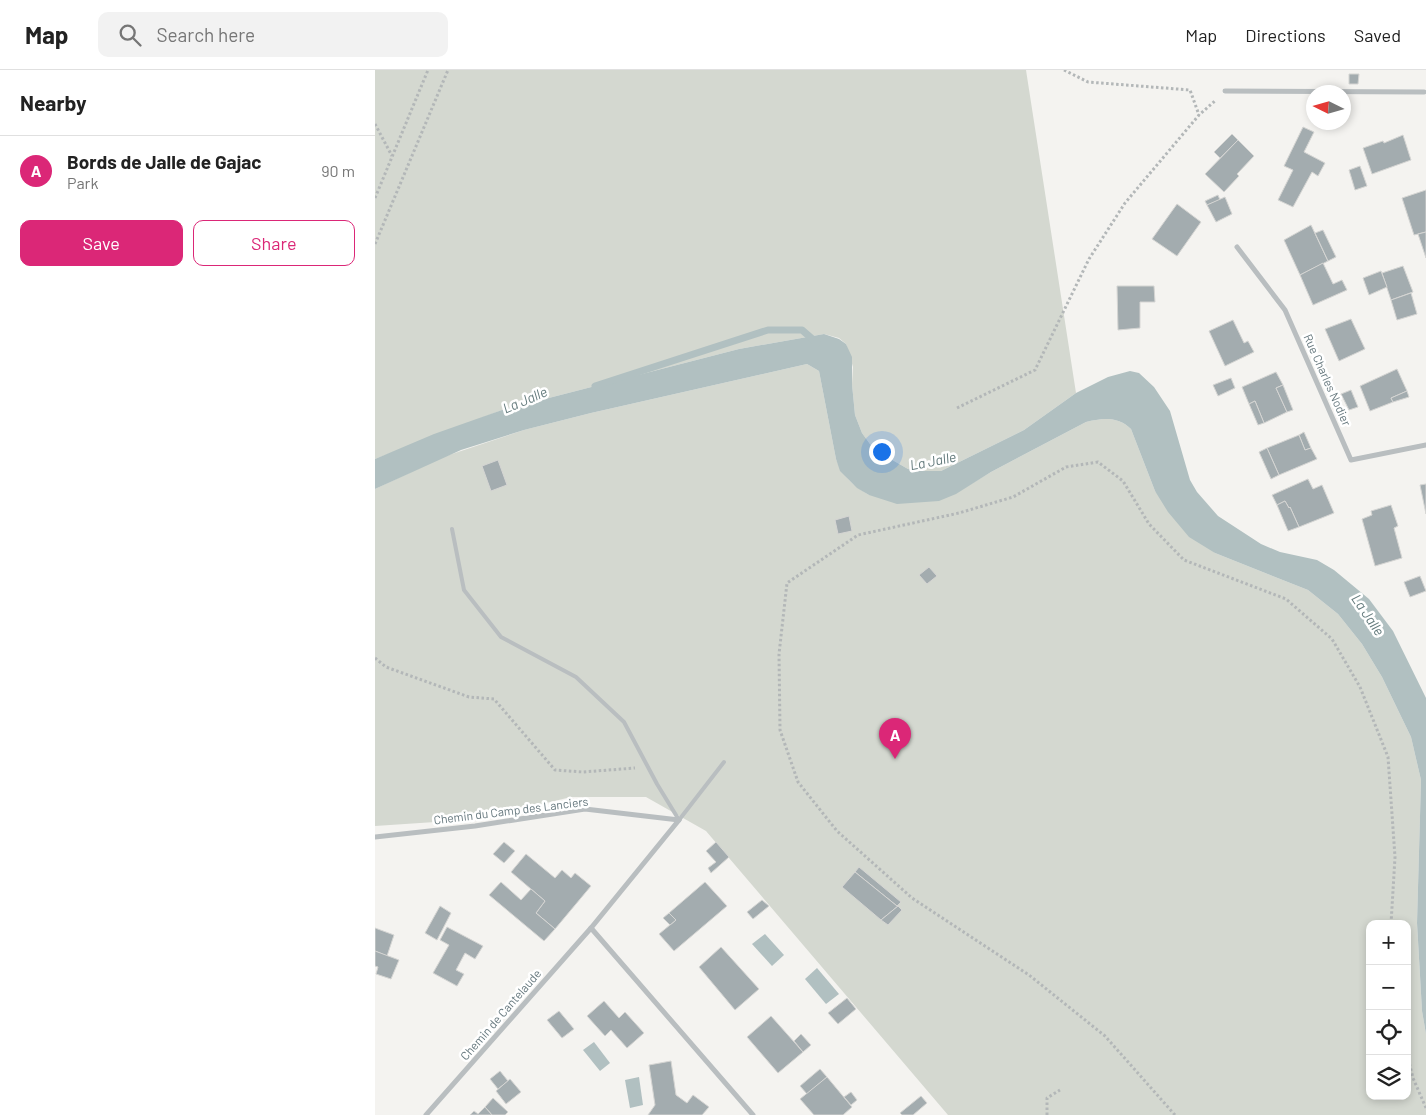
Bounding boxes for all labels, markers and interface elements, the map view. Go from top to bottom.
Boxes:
search box [98,12,448,57]
text: Map [25,20,68,49]
icon: search [116,21,144,49]
text: Search here [156,23,255,46]
text: Map [1185,24,1217,46]
text: Directions [1245,24,1326,46]
text: Saved [1354,24,1401,46]
north arrow [1306,85,1351,130]
text: Nearby [20,90,86,115]
text: Bords de Jalle de Gajac [67,150,262,173]
text: A [31,161,41,180]
text: 90 m [321,161,355,180]
text: Park [67,173,98,192]
button: Save [20,220,183,266]
button: Share [193,220,355,266]
street label: Rue Charles Nodier [1301,331,1355,428]
water label: La Jalle [500,383,550,416]
your location [869,439,895,465]
water label: La Jalle [908,448,957,473]
water label: La Jalle [1348,591,1388,639]
pin: A [879,718,911,759]
street label: Chemin du Camp des Lanciers [433,794,589,826]
map controls [1366,920,1411,1100]
button: + [1366,920,1411,965]
button: − [1366,965,1411,1010]
street label: Chemin de Cantelaude [457,966,544,1063]
button: locate [1366,1010,1411,1055]
button: layers [1366,1055,1411,1100]

